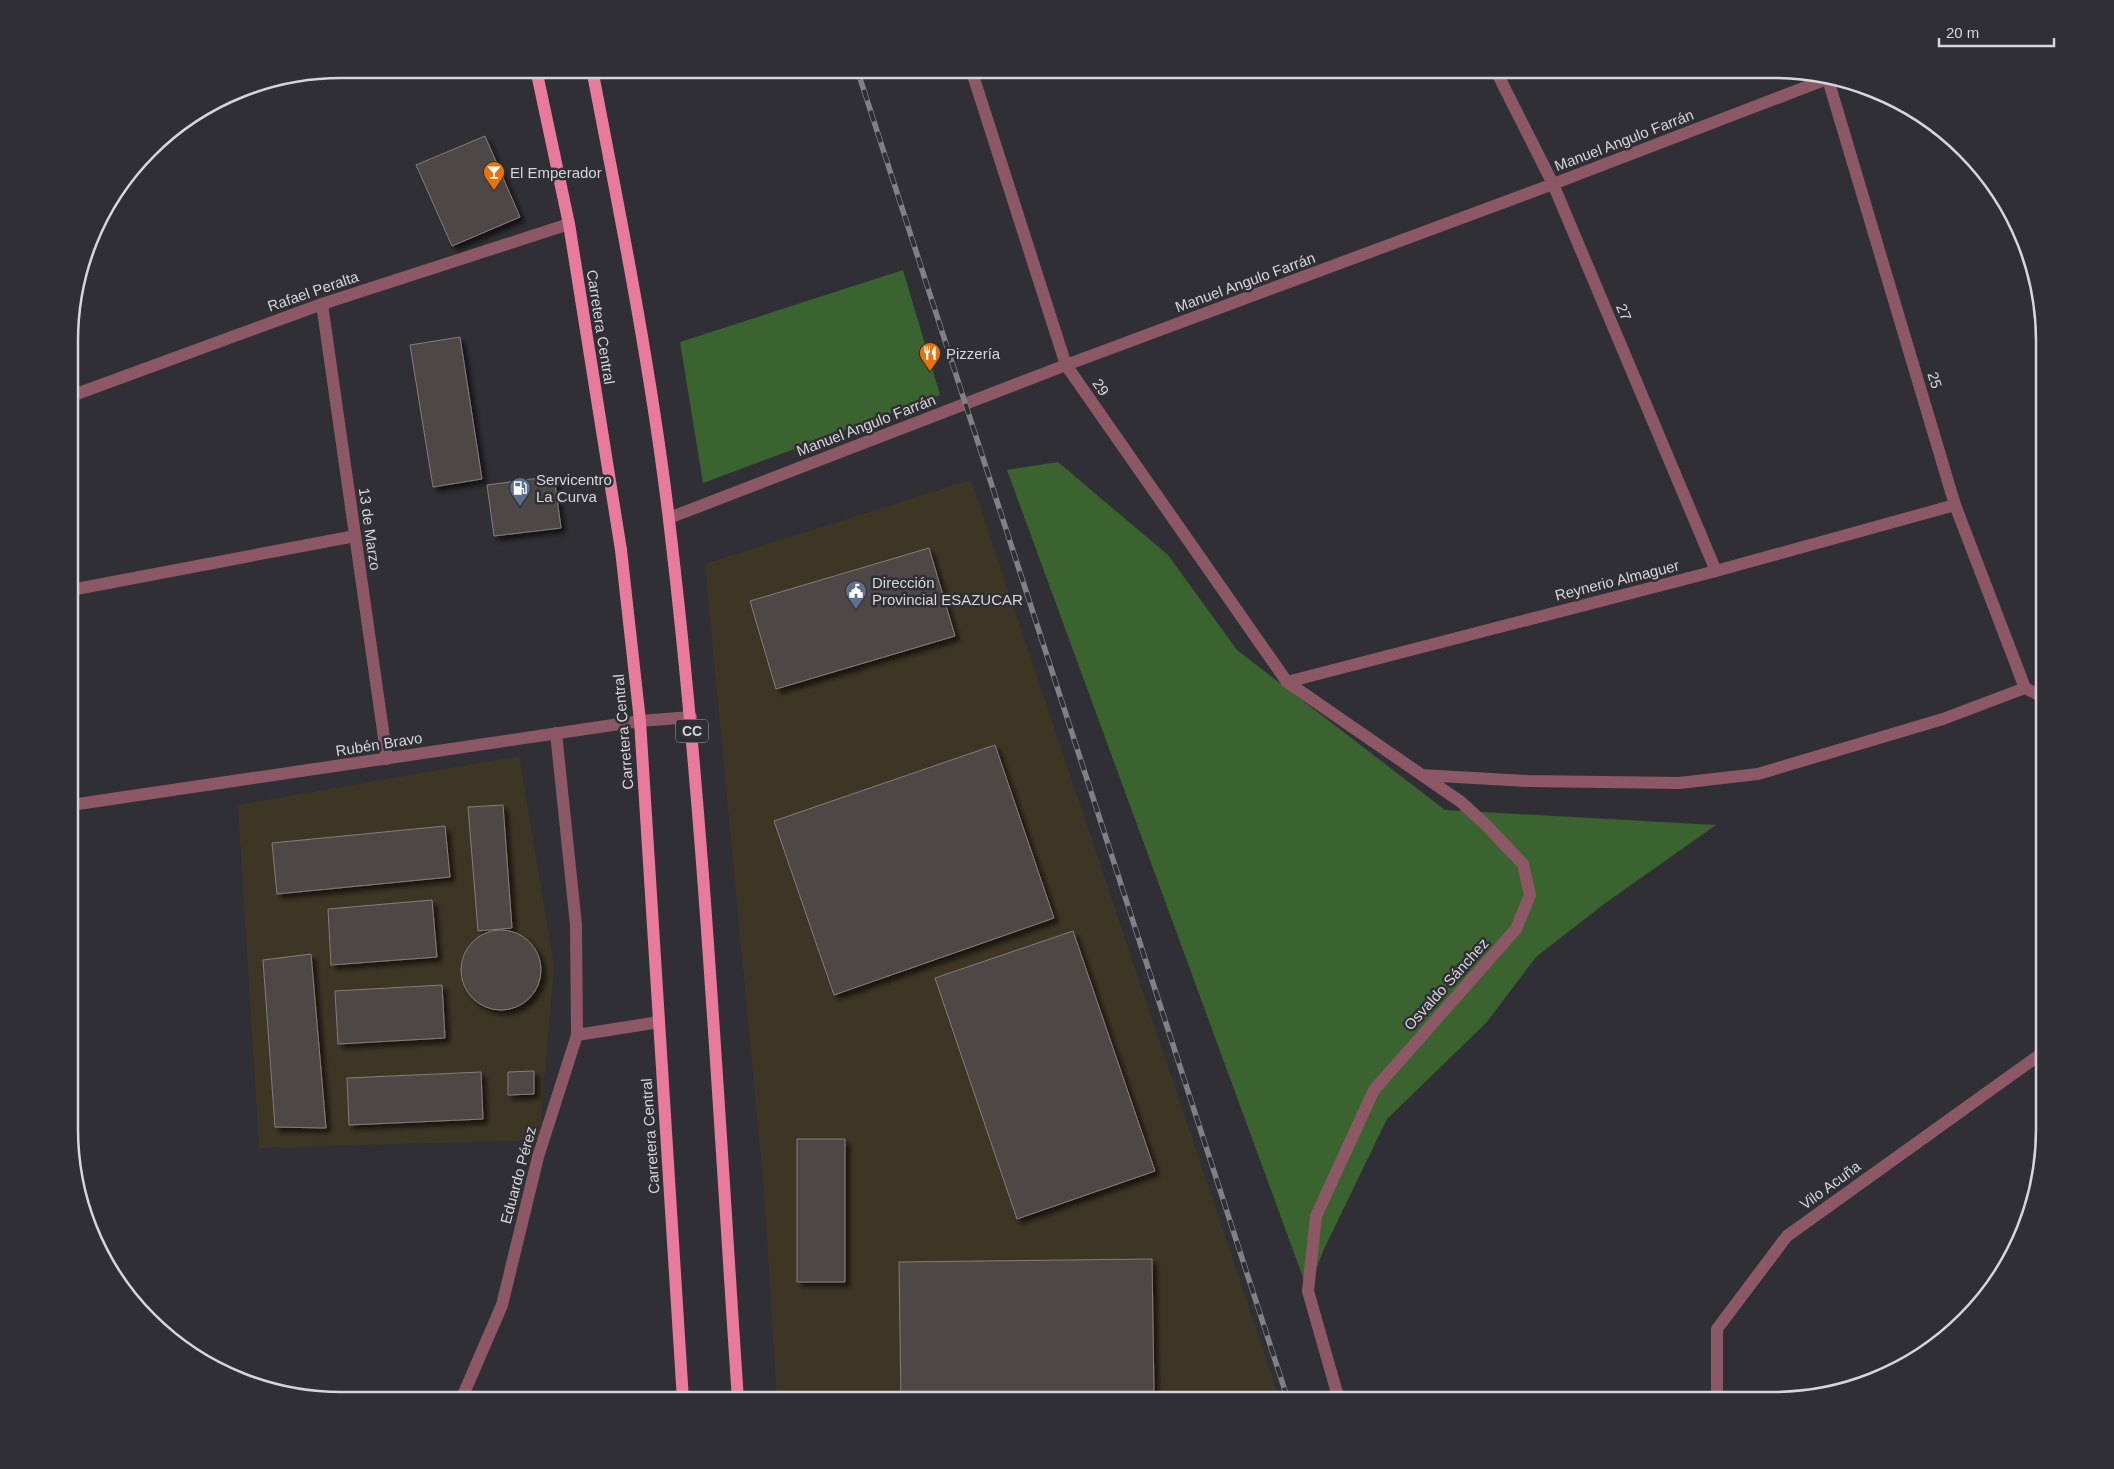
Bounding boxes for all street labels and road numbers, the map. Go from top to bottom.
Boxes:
street label: Manuel Angulo Farrán [1552,106,1696,174]
street label: Manuel Angulo Farrán [1173,249,1317,315]
street label: Rafael Peralta [265,267,361,315]
street label: Carretera Central [584,268,618,386]
street label: 27 [1613,301,1635,323]
street label: 25 [1924,370,1946,390]
street label: 29 [1089,375,1113,399]
street label: Manuel Angulo Farrán [794,391,938,459]
street label: 13 de Marzo [356,487,384,571]
street label: Reynerio Almaguer [1553,556,1681,604]
street label: Carretera Central [609,674,637,790]
road number: CC [676,719,708,742]
street label: Rubén Bravo [334,729,424,759]
street label: Osvaldo Sánchez [1400,935,1492,1033]
street label: Carretera Central [637,1078,663,1194]
street label: Eduardo Pérez [497,1124,539,1226]
street label: Vilo Acuña [1796,1157,1864,1213]

